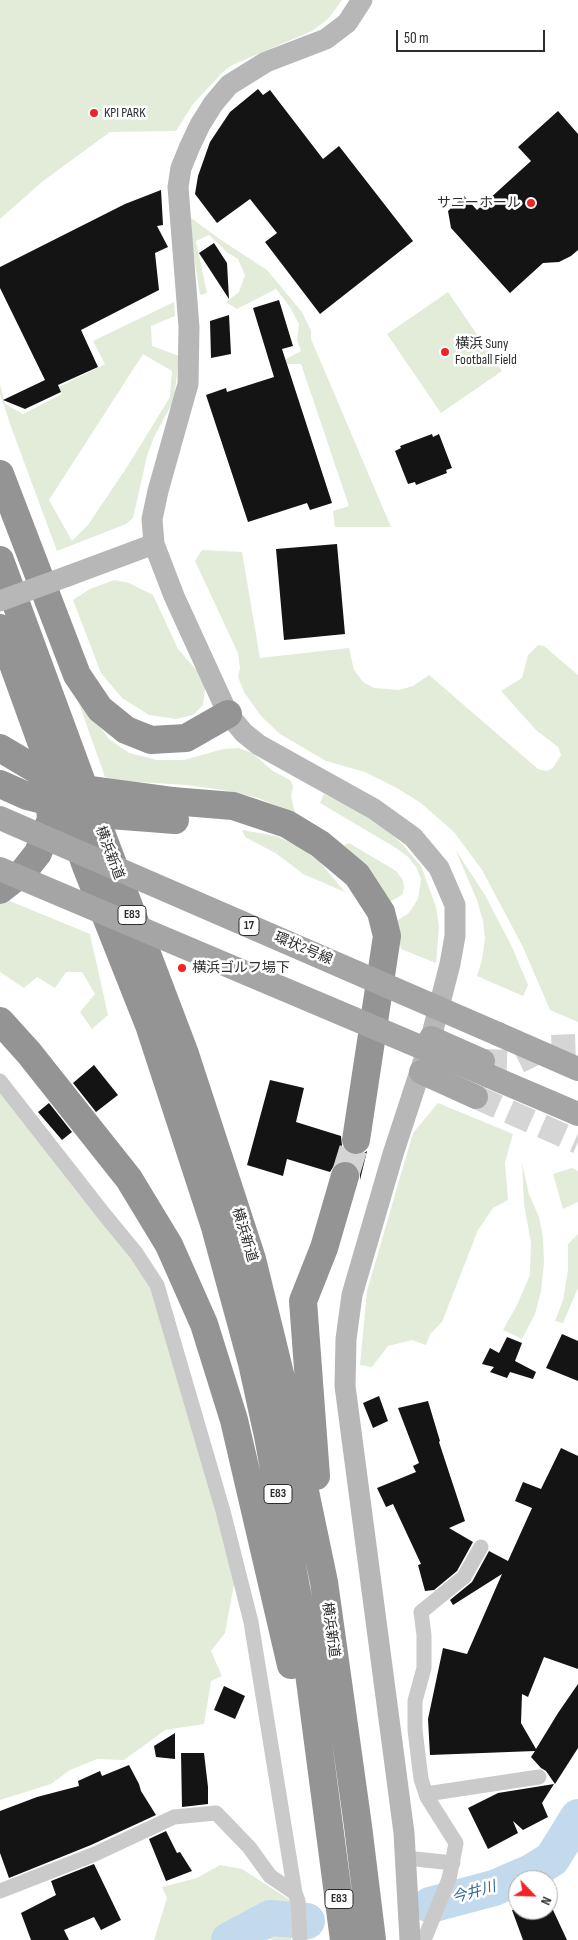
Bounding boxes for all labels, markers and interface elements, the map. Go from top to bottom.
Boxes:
scale bar [398,20,547,52]
text: 50 m [404,29,429,48]
place label: KPI PARK [104,105,146,121]
marker: KPI PARK [88,107,100,119]
place label: サニーホール [437,195,521,211]
marker: サニーホール [525,197,537,209]
place label: 横浜 Suny Football Field [455,336,517,368]
marker: 横浜 Suny Football Field [439,346,451,358]
street label: 横浜新道 [91,824,127,882]
road number: E83 [118,906,146,924]
road number: 17 [239,916,259,936]
street label: 環状2号線 [271,929,335,969]
place label: 横浜ゴルフ場下 [192,960,290,976]
marker: 横浜ゴルフ場下 [176,962,188,974]
street label: 横浜新道 [228,1206,260,1264]
road number: E83 [264,1485,292,1504]
street label: 横浜新道 [318,1601,342,1659]
north arrow [508,1870,558,1920]
water label: 今井川 [450,1878,498,1908]
road number: E83 [325,1890,353,1908]
text: N [537,1894,556,1908]

